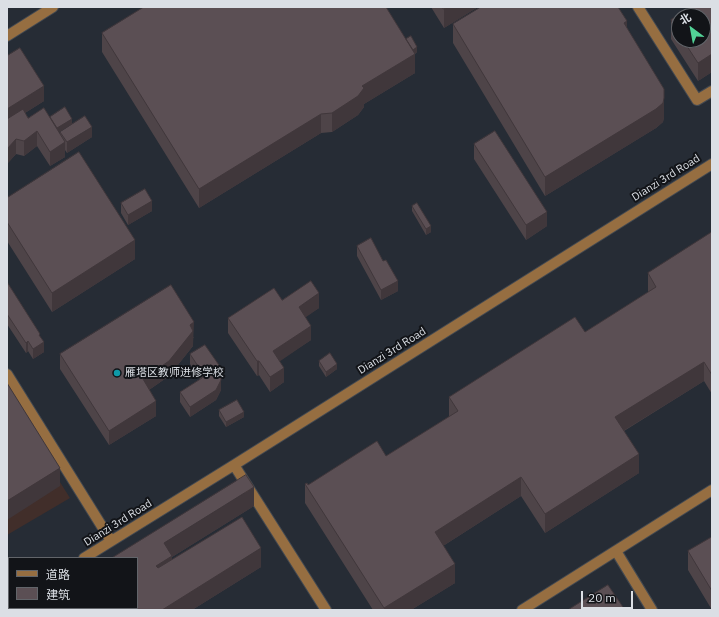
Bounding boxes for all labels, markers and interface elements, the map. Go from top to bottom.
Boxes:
north arrow [671,8,711,48]
text: 北 [677,10,694,28]
street label: Dianzi 3rd Road [630,152,702,204]
street label: Dianzi 3rd Road [356,325,428,377]
place label: 雁塔区教师进修学校 [125,366,224,380]
marker: 雁塔区教师进修学校 [112,368,122,378]
street label: Dianzi 3rd Road [82,497,154,549]
legend [8,557,138,609]
text: 道路 [46,567,70,582]
scale bar [583,583,635,609]
text: 建筑 [46,587,70,602]
text: 20 m [588,590,616,605]

